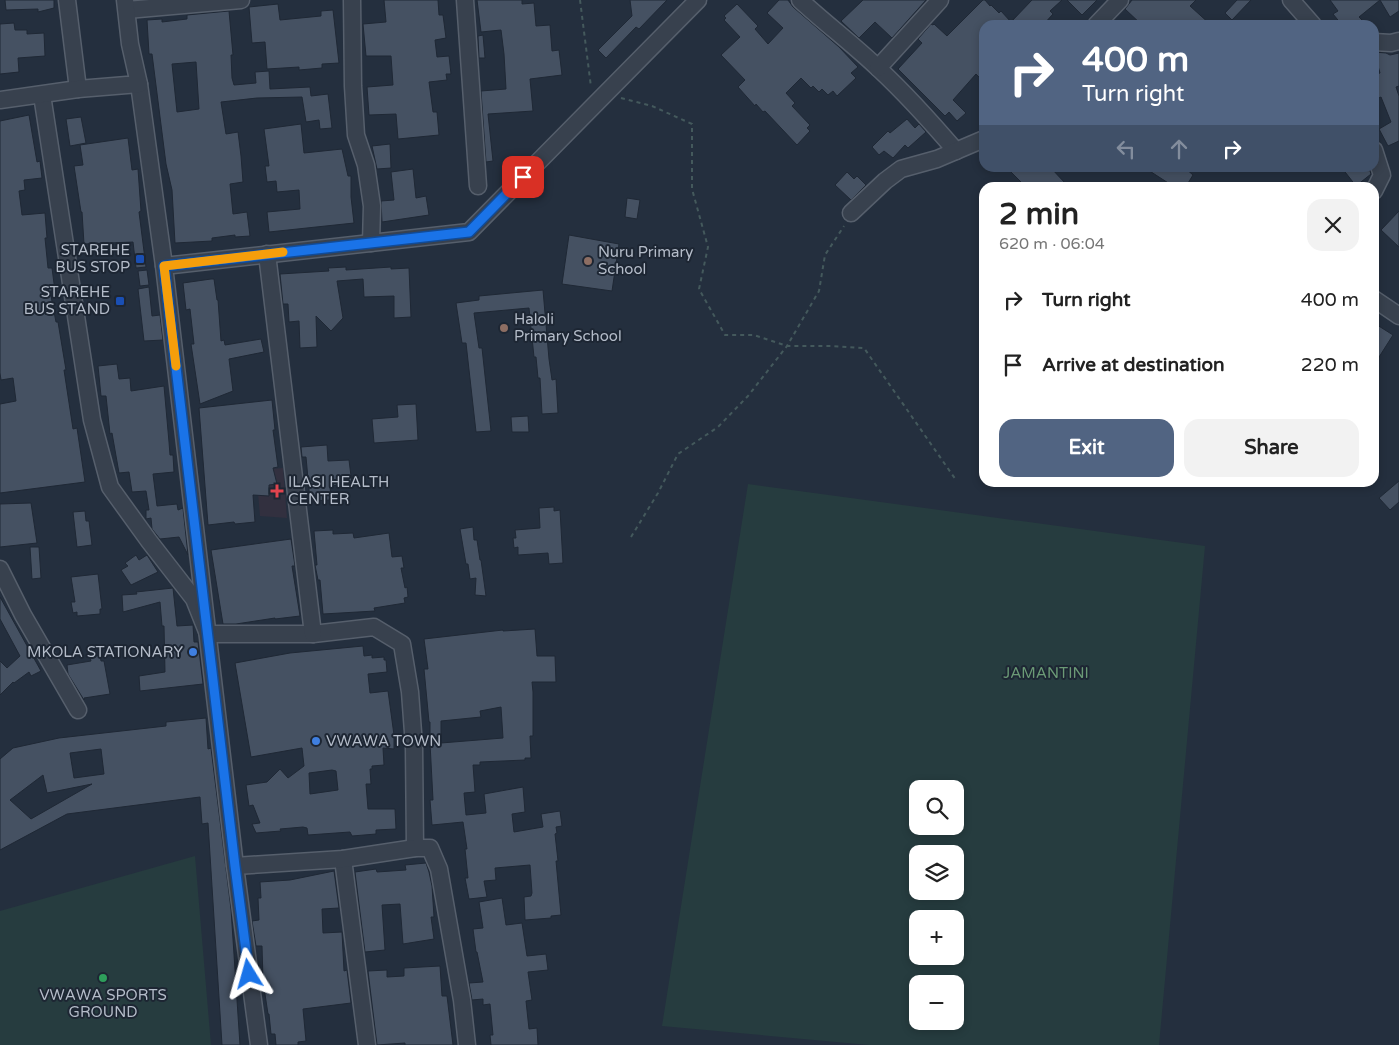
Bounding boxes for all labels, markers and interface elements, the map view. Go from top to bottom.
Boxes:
text: 400 m [1082,39,1189,81]
icon: right [999,40,1064,105]
text: Turn right [1082,81,1184,107]
icon: left [1112,135,1140,163]
icon: ahead [1165,135,1193,163]
icon: right [1218,135,1246,163]
pin [502,156,544,198]
icon: arrive [509,163,537,191]
text: 2 min [999,196,1079,233]
button: close [1307,199,1359,251]
text: 620 m · 06:04 [999,234,1105,254]
place label: STAREHE BUS STOP [55,241,130,276]
place label: Nuru Primary School [598,243,693,278]
marker: STAREHE BUS STOP [134,253,146,265]
marker: Nuru Primary School [582,255,594,267]
place label: STAREHE BUS STAND [24,283,110,318]
icon: right [999,286,1027,314]
text: Turn right [1042,289,1130,311]
text: 400 m [1301,289,1359,311]
marker: STAREHE BUS STAND [114,295,126,307]
place label: Haloli Primary School [514,310,622,345]
marker: Haloli Primary School [498,322,510,334]
icon: arrive [999,351,1027,379]
text: Arrive at destination [1042,354,1225,376]
text: 220 m [1301,354,1359,376]
button: Exit [999,419,1174,477]
button: Share [1184,419,1359,477]
place label: ILASI HEALTH CENTER [288,473,389,508]
marker: ILASI HEALTH CENTER [270,484,284,498]
place label: MKOLA STATIONARY [27,643,183,661]
marker: MKOLA STATIONARY [187,646,199,658]
park label: JAMANTINI [1003,664,1089,682]
place label: VWAWA TOWN [326,732,441,750]
marker: VWAWA TOWN [310,735,322,747]
map controls [909,780,964,1030]
button: search [909,780,964,835]
button: layers [909,845,964,900]
button: + [909,910,964,965]
position arrow [222,947,274,999]
marker: VWAWA SPORTS GROUND [97,972,109,984]
button: − [909,975,964,1030]
place label: VWAWA SPORTS GROUND [39,986,167,1021]

